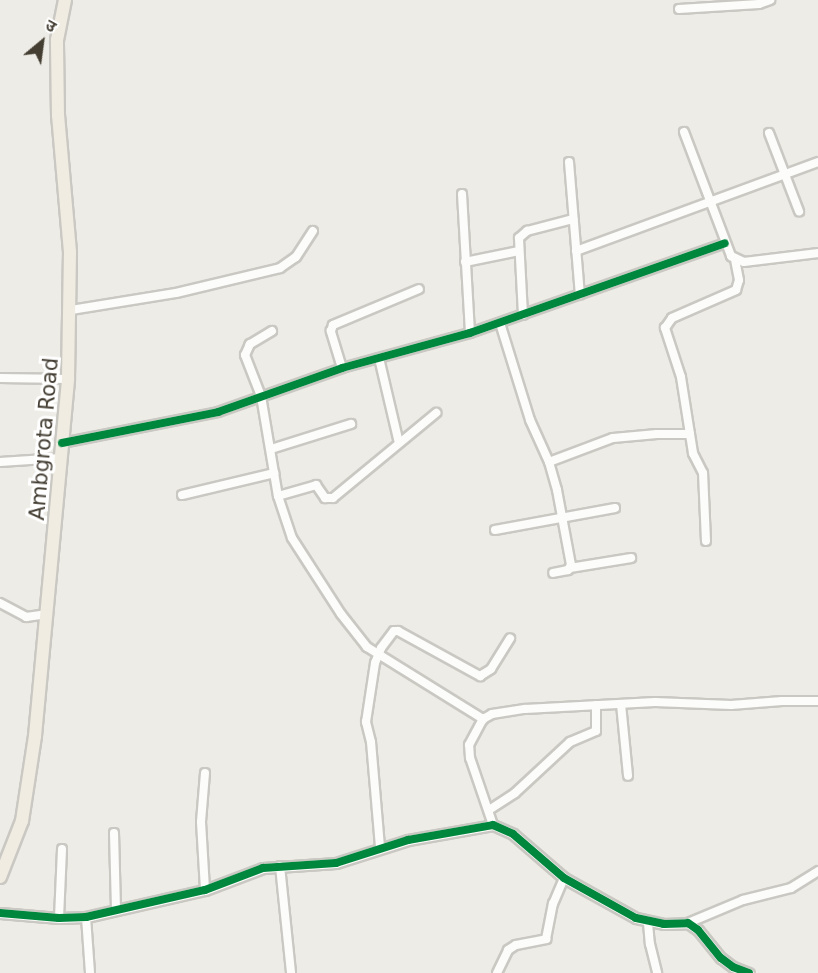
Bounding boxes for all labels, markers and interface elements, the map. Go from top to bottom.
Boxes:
north arrow [12,12,72,72]
text: उ [42,15,60,36]
street label: Ambgrota Road [24,357,64,521]

